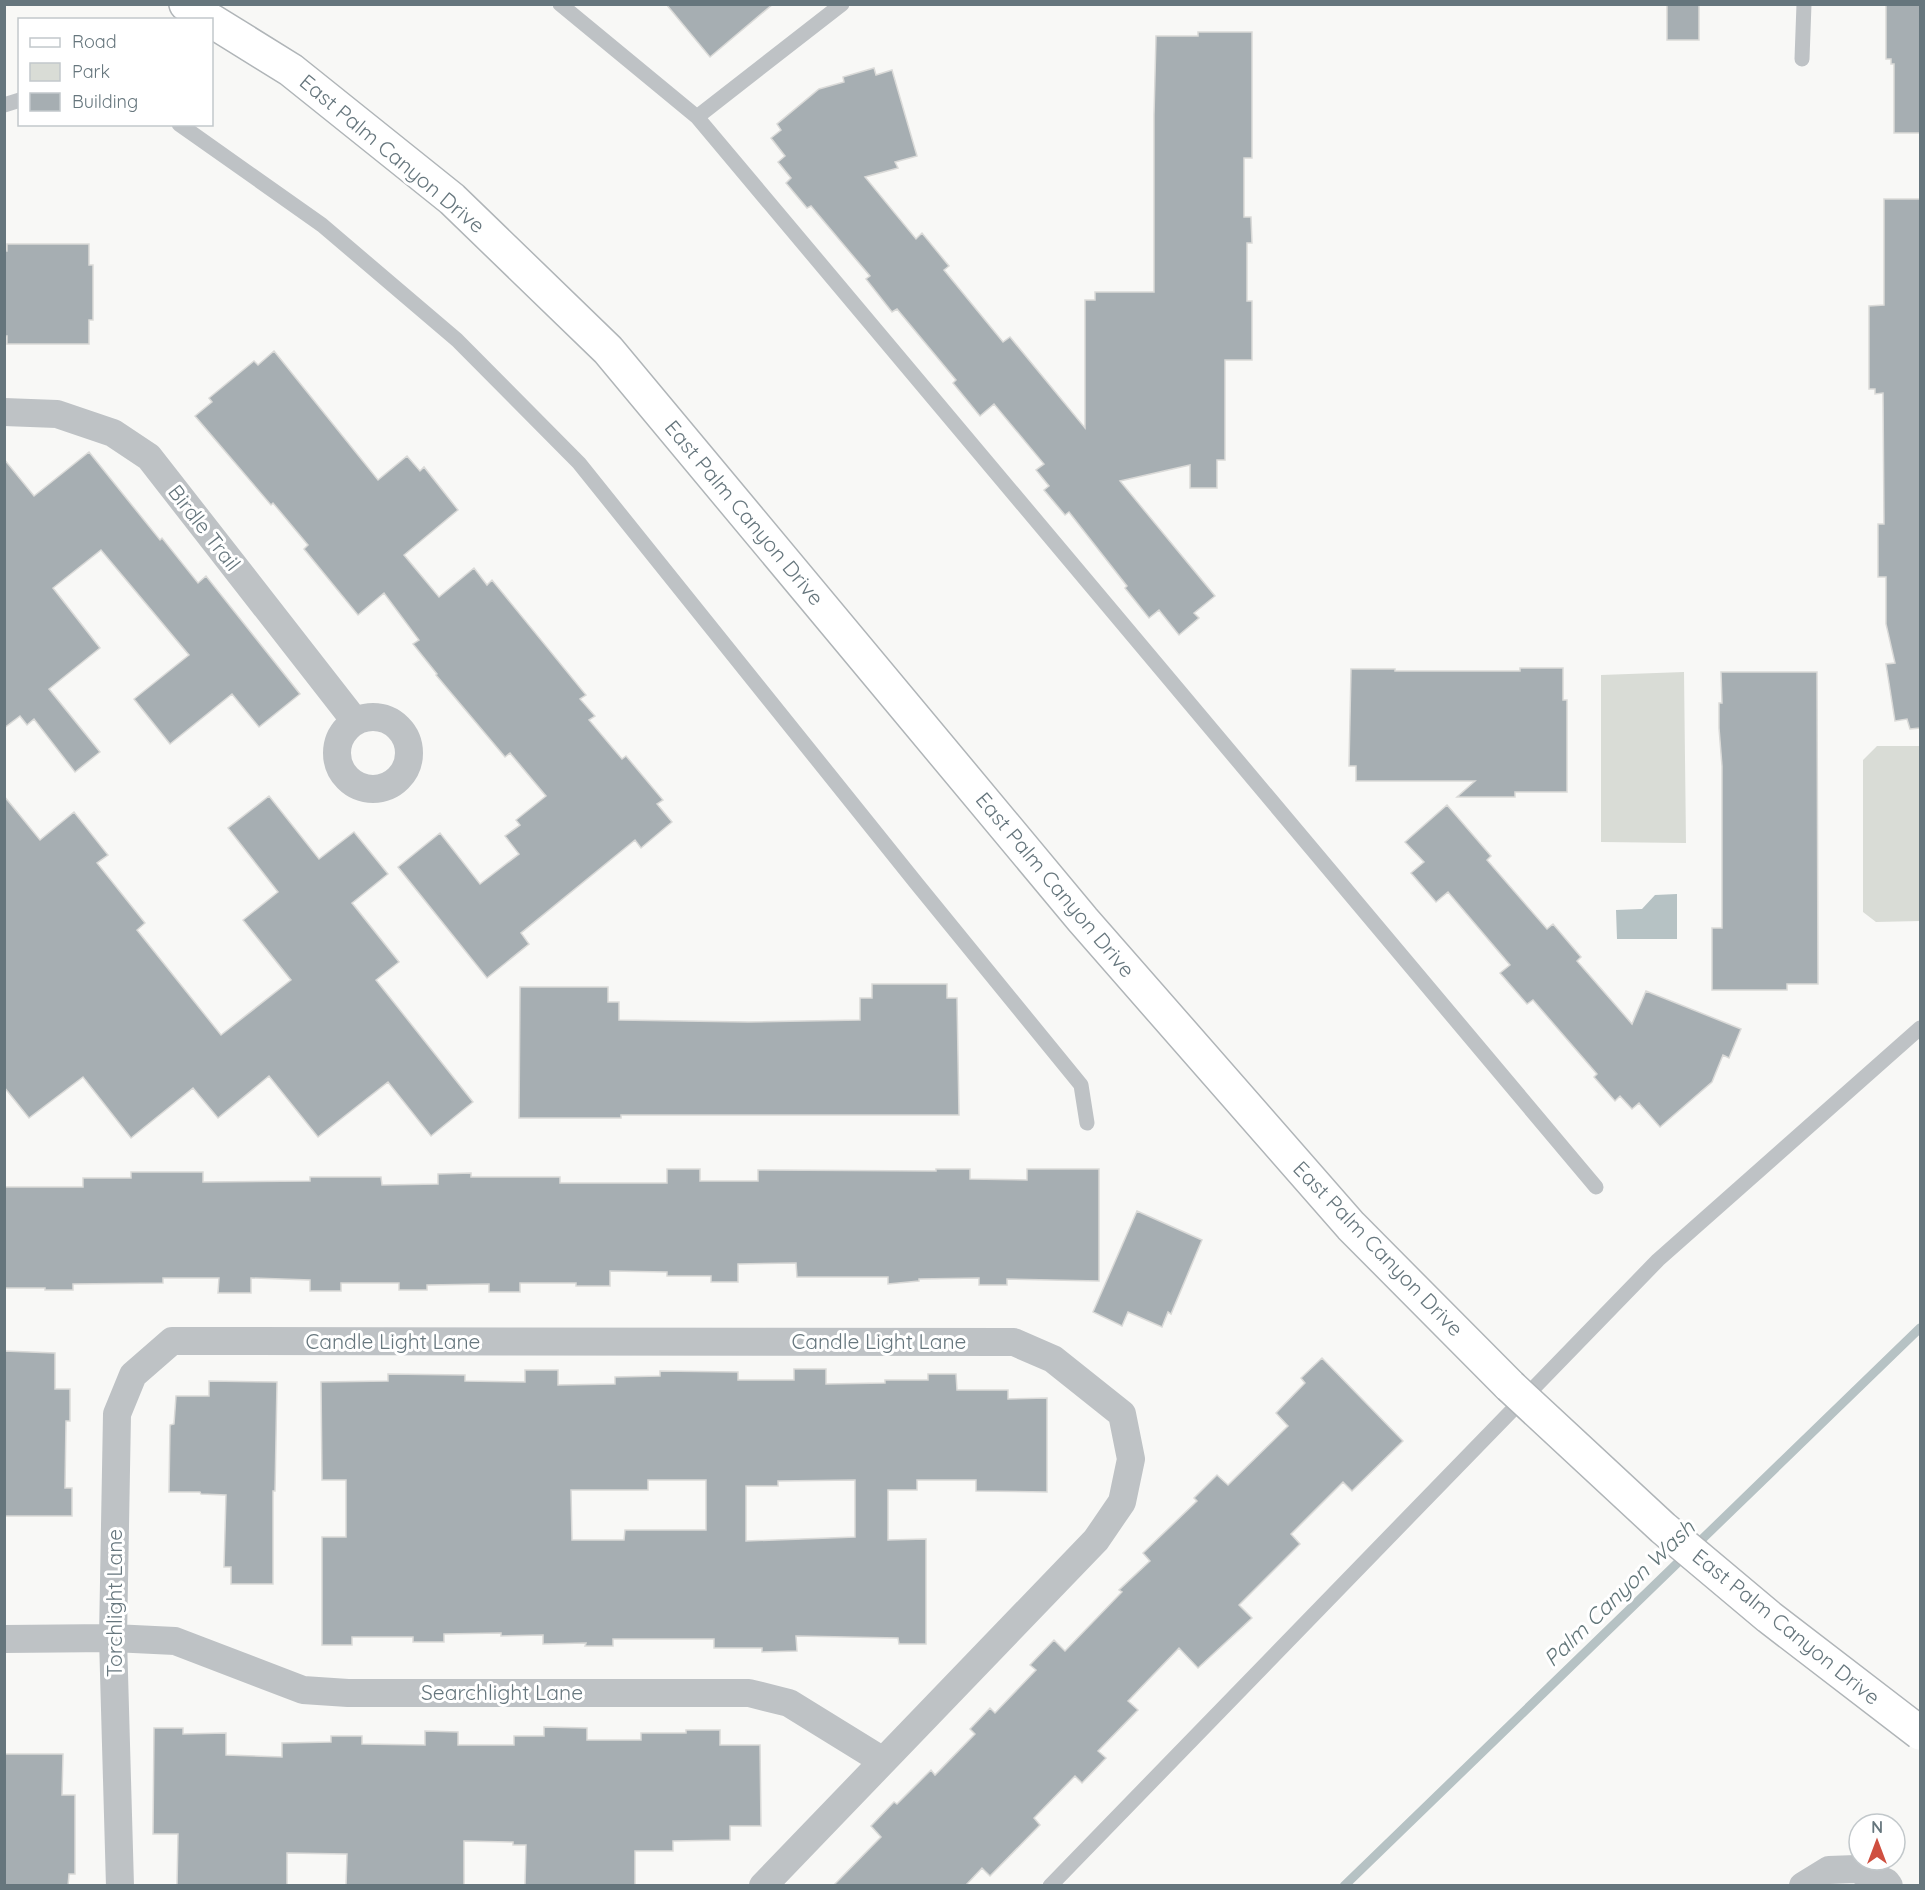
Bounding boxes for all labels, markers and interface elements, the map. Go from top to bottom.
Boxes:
legend [18,18,213,126]
text: Road [72,30,117,53]
text: Park [72,60,110,83]
street label: East Palm Canyon Drive [295,68,490,238]
text: Building [72,90,138,113]
street label: East Palm Canyon Drive [660,415,830,610]
street label: Birdle Trail [163,479,246,576]
street label: East Palm Canyon Drive [971,787,1141,982]
street label: East Palm Canyon Drive [1288,1155,1469,1341]
street label: Candle Light Lane [306,1328,480,1354]
street label: Candle Light Lane [792,1328,966,1354]
water label: Palm Canyon Wash [1538,1513,1701,1672]
street label: Torchlight Lane [101,1529,127,1677]
street label: East Palm Canyon Drive [1688,1543,1886,1710]
street label: Searchlight Lane [421,1679,583,1705]
north arrow [1847,1812,1907,1872]
text: N [1871,1817,1883,1837]

